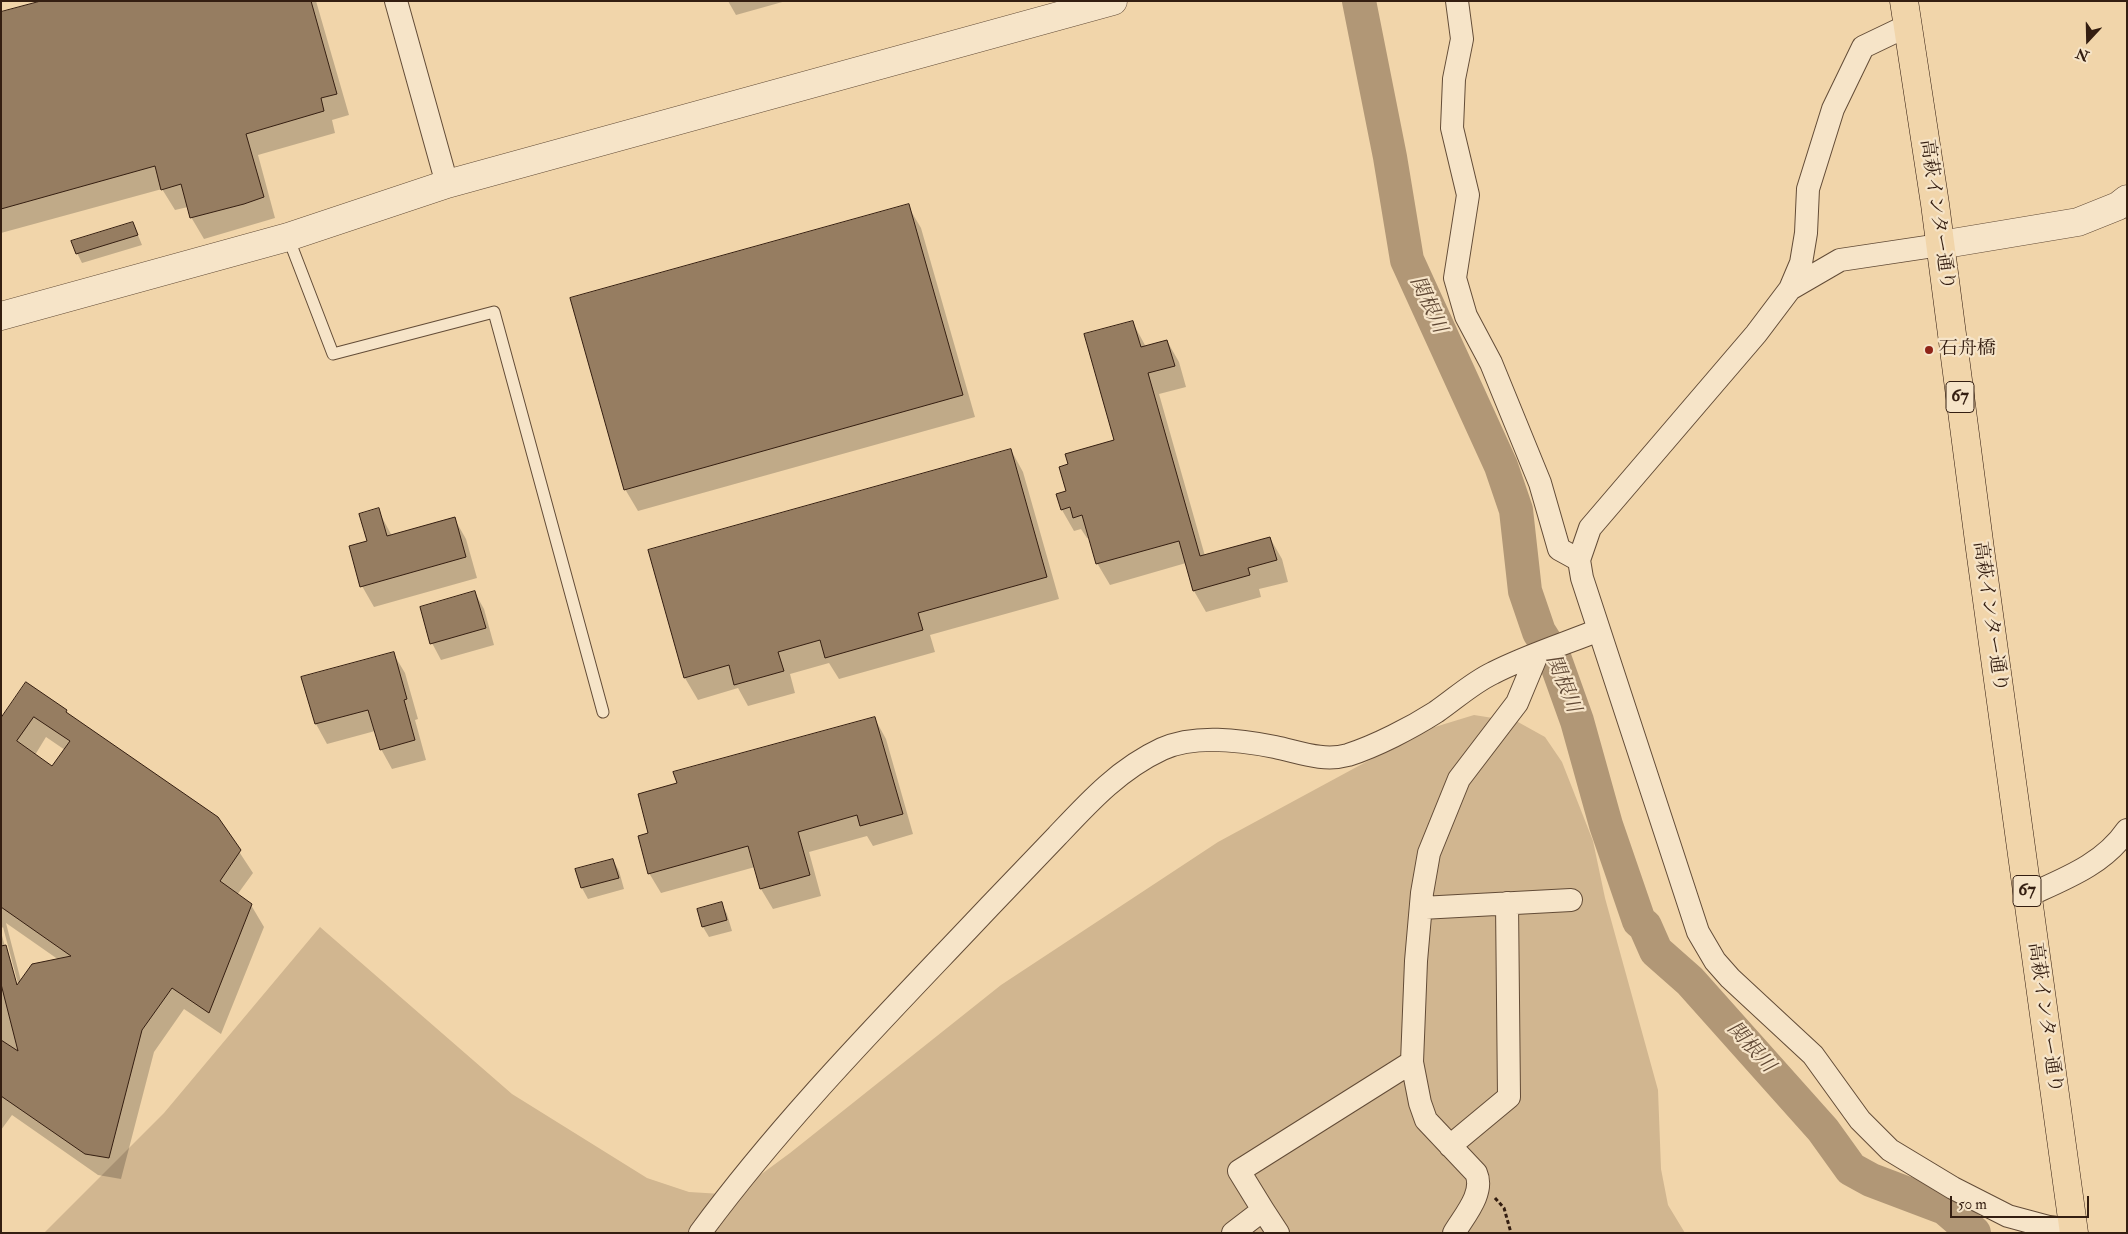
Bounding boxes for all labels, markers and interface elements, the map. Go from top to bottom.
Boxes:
north arrow [2063,15,2113,65]
text: N [2074,44,2091,65]
street label: 高萩インター通り [1914,138,1958,292]
water label: 関根川 [1403,273,1451,337]
place label: 石舟橋 [1939,339,1996,361]
marker: 石舟橋 [1923,344,1935,356]
road number: 67 [1946,382,1974,412]
street label: 高萩インター通り [1967,540,2011,694]
water label: 関根川 [1540,652,1584,716]
road number: 67 [2013,876,2041,906]
street label: 高萩インター通り [2022,941,2066,1095]
water label: 関根川 [1721,1018,1779,1078]
scale bar [1953,1186,2092,1218]
text: 50 m [1958,1195,1987,1214]

